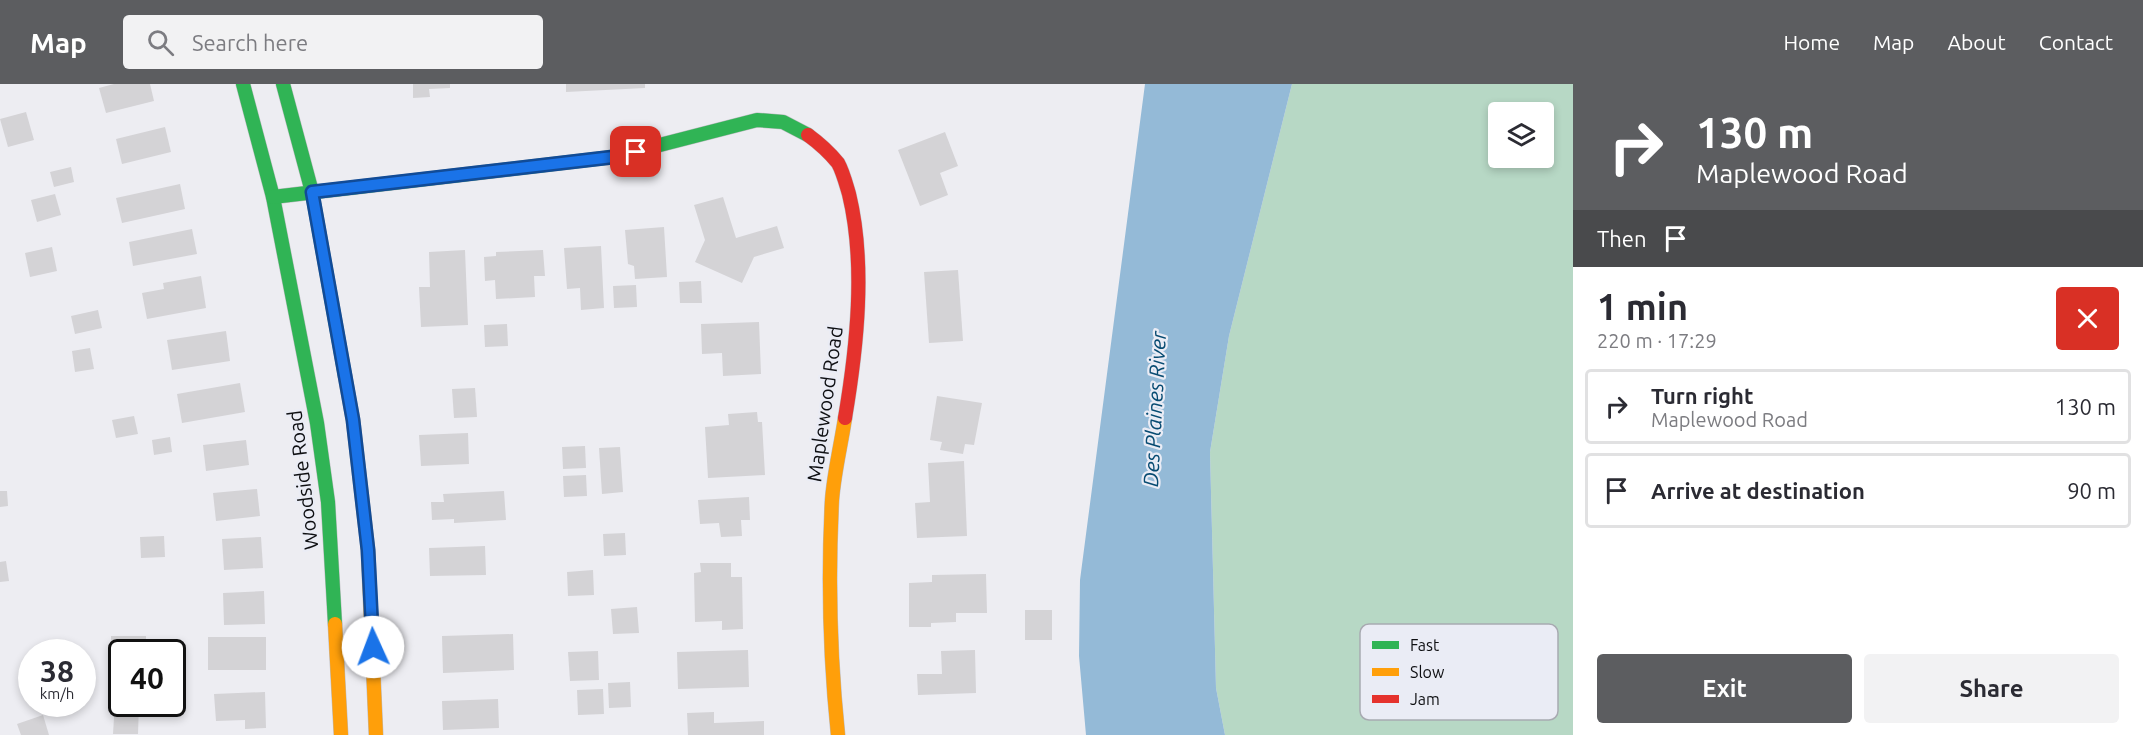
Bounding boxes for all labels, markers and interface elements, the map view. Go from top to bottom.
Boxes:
search box [123,15,543,69]
icon: search [144,26,177,59]
text: Map [30,27,87,58]
text: Search here [192,30,308,55]
text: Home [1783,30,1840,54]
text: Map [1873,30,1914,54]
text: About [1947,30,2006,54]
text: Contact [2039,30,2113,54]
map controls [1488,102,1554,168]
button: layers [1488,102,1554,168]
icon: right [1597,108,1675,186]
text: 130 m [1696,109,1813,156]
pin [610,126,661,177]
icon: arrive [619,135,652,168]
text: Maplewood Road [1696,158,1908,188]
icon: arrive [1659,222,1692,255]
text: Then [1597,226,1647,251]
text: 1 min [1597,286,1688,327]
button: close [2056,287,2119,350]
street label: Maplewood Road [802,325,847,483]
water label: Des Plaines River [1138,329,1170,488]
text: 220 m · 17:29 [1597,329,1717,352]
text: Turn right [1651,383,1753,408]
icon: right [1600,390,1633,423]
text: 130 m [2055,394,2116,419]
text: Maplewood Road [1651,408,1808,431]
street label: Woodside Road [283,409,322,551]
icon: arrive [1600,474,1633,507]
text: Arrive at destination [1651,478,1865,503]
text: 90 m [2067,478,2116,503]
position arrow [341,615,405,679]
legend [1360,624,1558,720]
text: Fast [1410,636,1440,654]
speed limit sign: 40 [108,639,186,717]
text: 38 [40,654,74,688]
button: Exit [1597,654,1852,723]
button: Share [1864,654,2119,723]
text: Slow [1410,663,1445,681]
text: km/h [40,685,74,702]
text: Jam [1410,690,1440,708]

